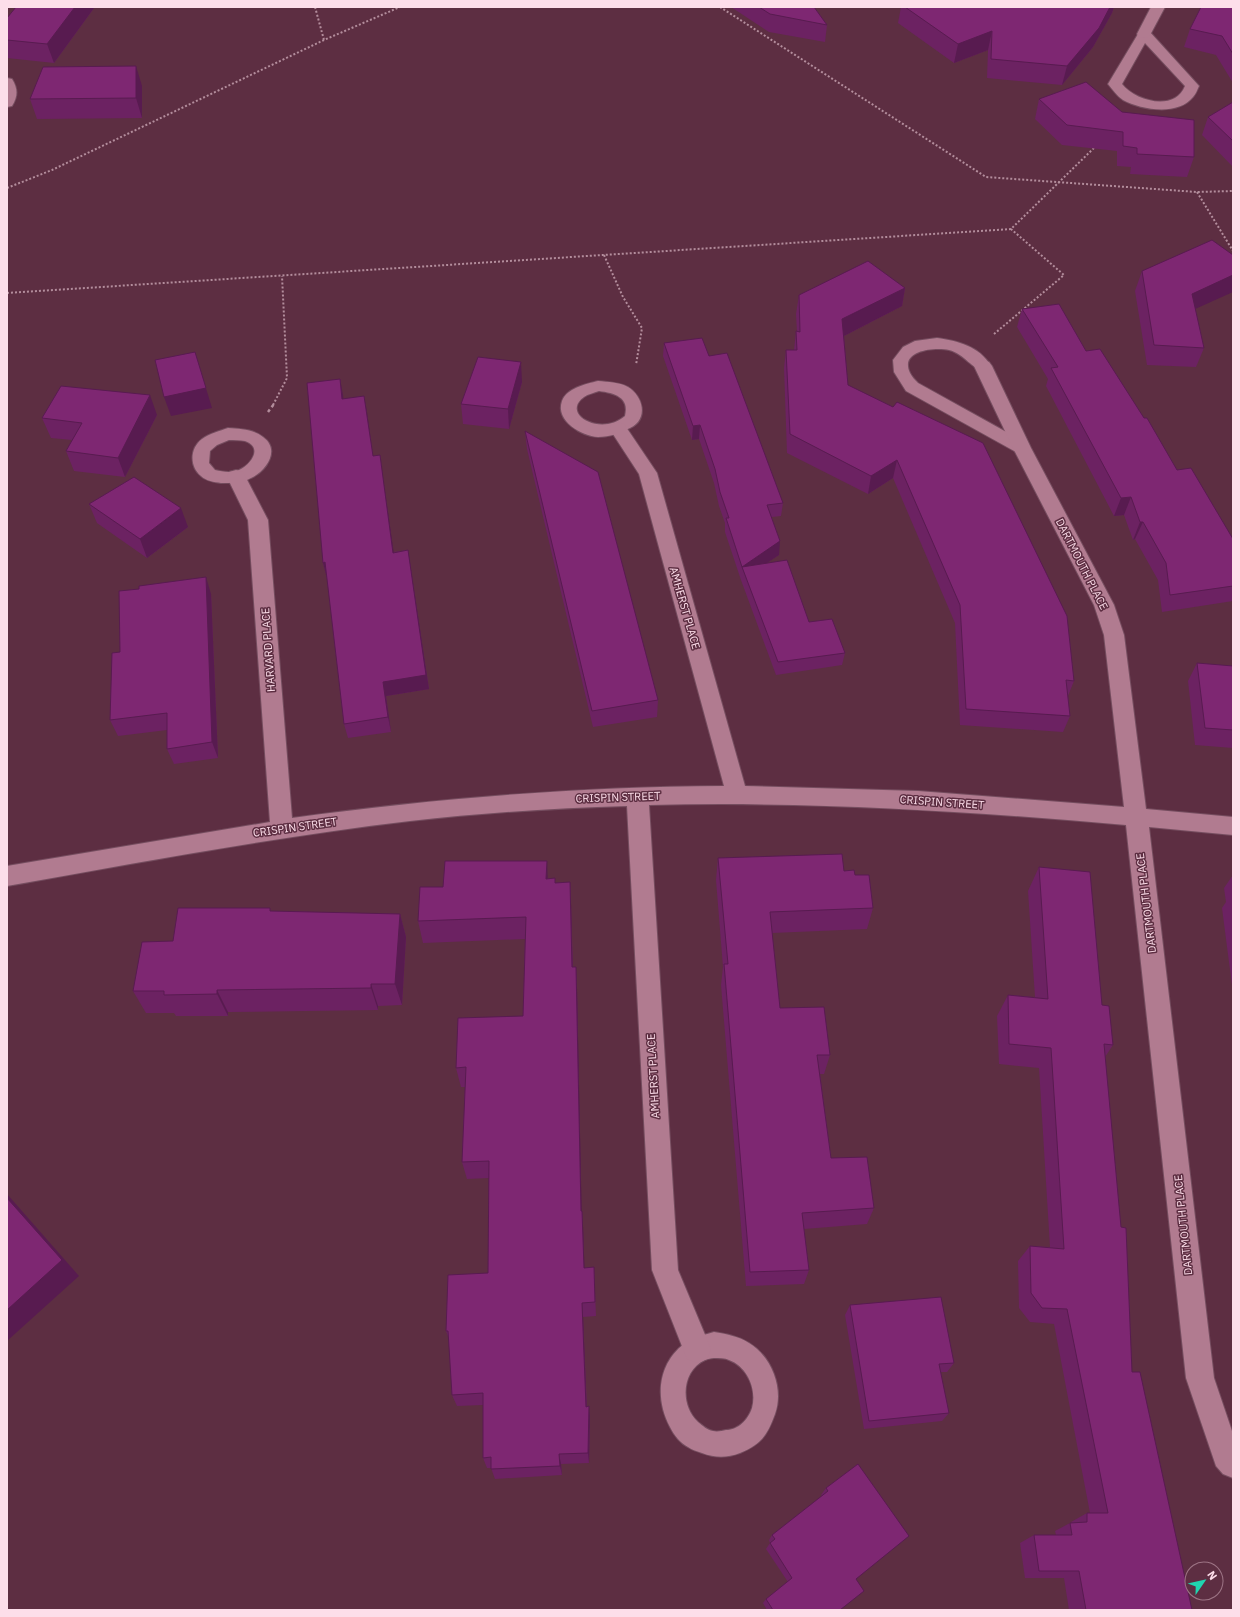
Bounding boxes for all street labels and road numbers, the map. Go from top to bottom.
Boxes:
street label: DARTMOUTH PLACE [1053,516,1111,612]
street label: AMHERST PLACE [667,565,703,651]
street label: HARVARD PLACE [258,607,278,693]
street label: CRISPIN STREET [575,789,661,805]
street label: CRISPIN STREET [899,792,985,812]
street label: CRISPIN STREET [252,814,339,840]
street label: DARTMOUTH PLACE [1133,852,1159,954]
street label: AMHERST PLACE [644,1033,662,1119]
street label: DARTMOUTH PLACE [1171,1174,1195,1276]

